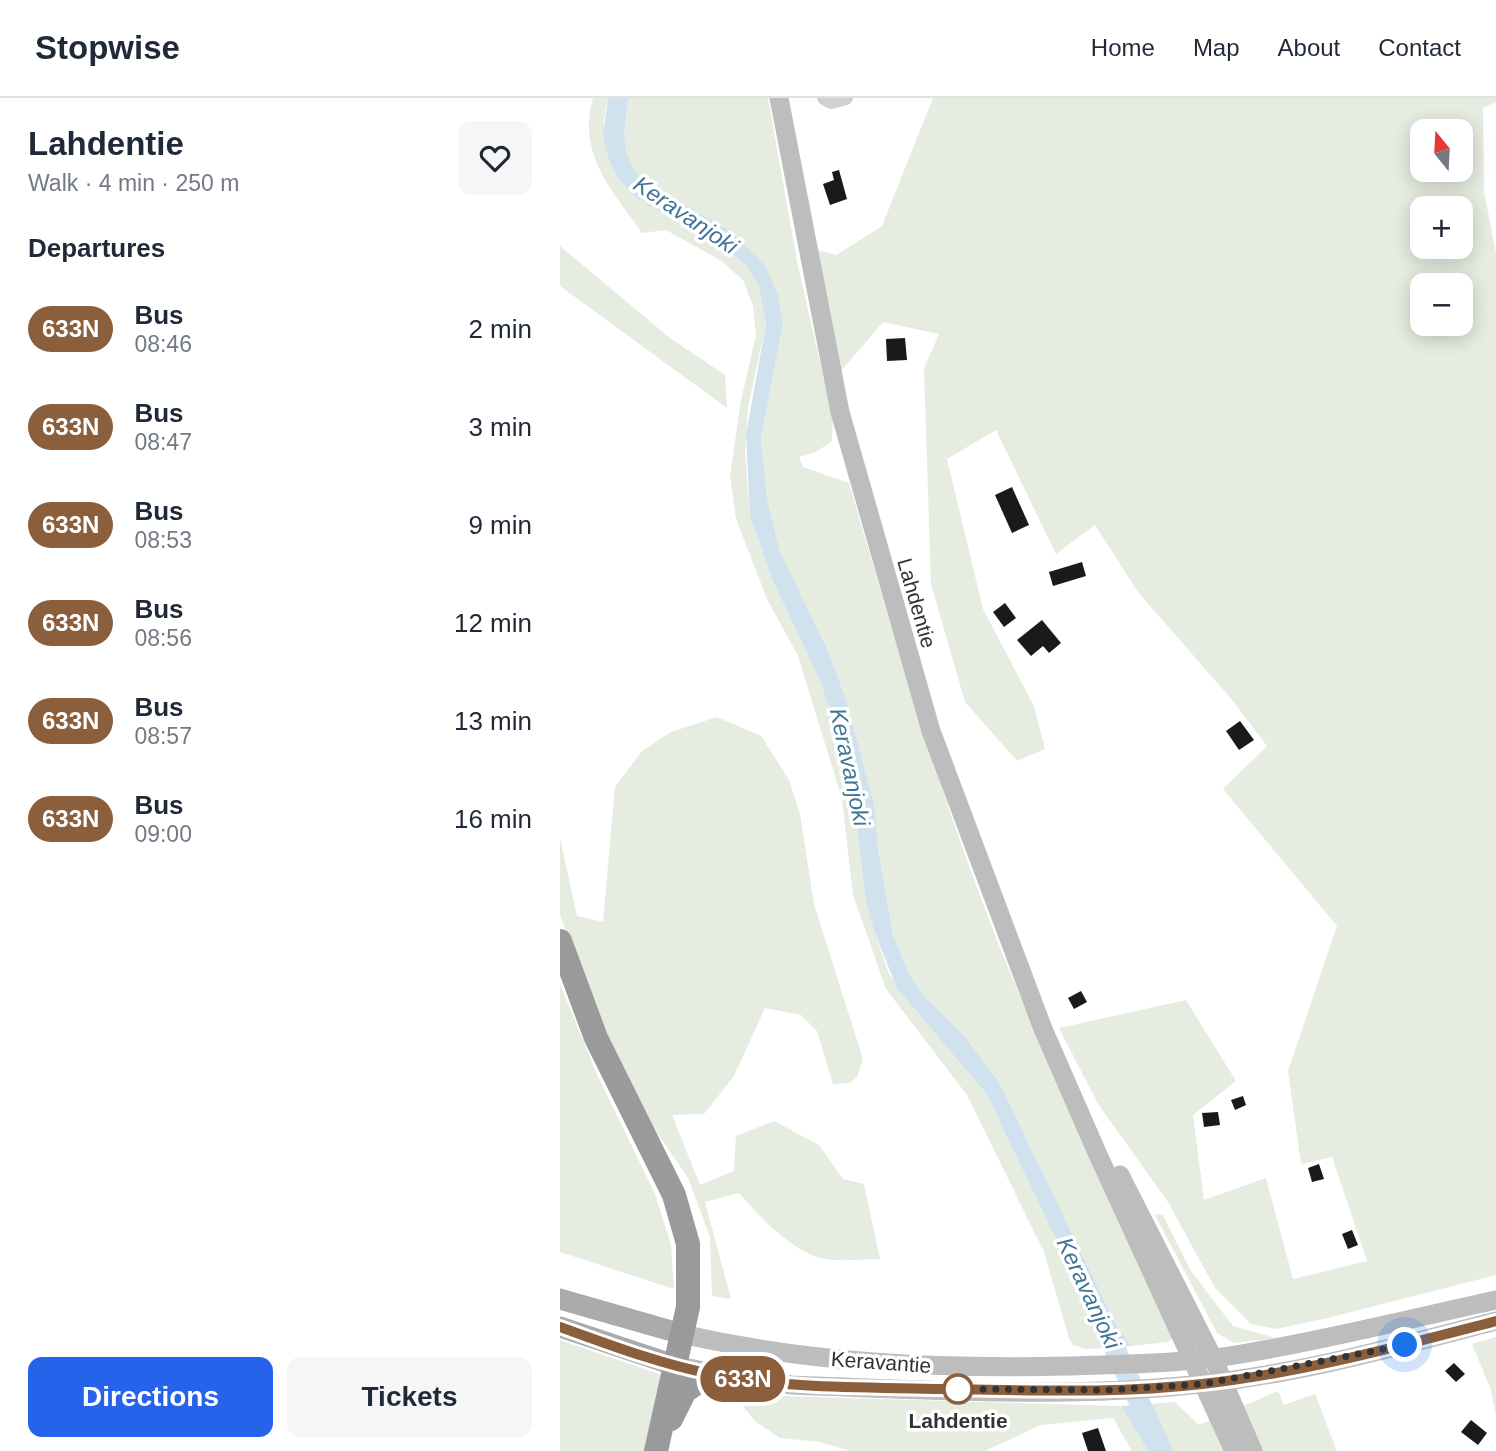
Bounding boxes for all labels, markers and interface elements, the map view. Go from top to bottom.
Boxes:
text: Stopwise [35,29,180,66]
text: Home [1091,34,1155,61]
text: Map [1193,34,1240,61]
text: About [1278,34,1340,61]
text: Contact [1378,34,1461,61]
north arrow [1410,119,1474,182]
map controls [1410,119,1473,336]
button: heart [458,121,532,195]
text: Lahdentie [28,125,184,162]
text: Walk · 4 min · 250 m [28,170,239,196]
water label: Keravanjoki [629,171,744,260]
button: + [1410,196,1473,259]
text: Departures [28,233,165,263]
button: − [1410,273,1473,336]
text: Bus [134,300,184,330]
text: 2 min [468,314,532,344]
text: 633N [42,315,99,342]
text: 08:46 [134,331,192,357]
text: Bus [134,398,184,428]
text: 3 min [468,412,532,442]
text: 633N [42,413,99,440]
text: 08:47 [134,429,192,455]
text: Bus [134,496,184,526]
text: 9 min [468,510,532,540]
text: 633N [42,511,99,538]
text: 08:53 [134,527,192,553]
street label: Lahdentie [893,555,941,651]
text: Bus [134,594,184,624]
text: 12 min [454,608,532,638]
text: 633N [42,609,99,636]
text: 08:56 [134,625,192,651]
text: Bus [134,692,184,722]
text: 13 min [454,706,532,736]
water label: Keravanjoki [825,706,875,829]
text: 633N [42,707,99,734]
text: 08:57 [134,723,192,749]
text: Bus [134,790,184,820]
text: 16 min [454,804,532,834]
text: 633N [42,805,99,832]
text: 09:00 [134,821,192,847]
water label: Keravanjoki [1052,1233,1127,1354]
your location [1387,1327,1422,1362]
street label: Keravantie [830,1347,932,1377]
line badge: 633N [694,1356,792,1402]
button: Directions [28,1357,273,1437]
button: Tickets [287,1357,532,1437]
text: 633N [714,1365,772,1392]
marker: Lahdentie [943,1374,973,1404]
place label: Lahdentie [908,1409,1008,1432]

